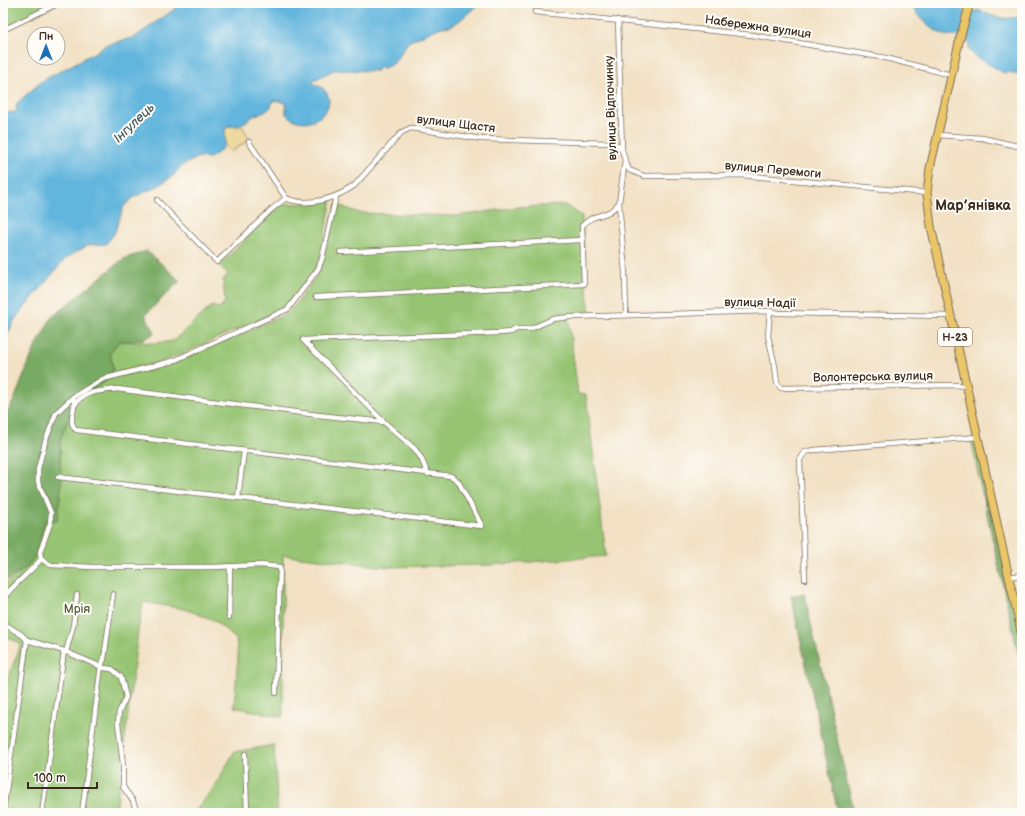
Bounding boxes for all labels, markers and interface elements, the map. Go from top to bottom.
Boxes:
street label: Набережна вулиця [704,12,812,42]
north arrow [26,26,66,66]
text: Пн [39,30,53,43]
street label: вулиця Відпочинку [602,55,620,161]
water label: Інгулець [110,99,158,146]
street label: вулиця Щастя [416,112,497,136]
street label: вулиця Перемоги [724,158,822,182]
district label: Мар’янівка [935,197,1012,214]
street label: вулиця Надії [724,295,797,311]
road number: Н-23 [938,328,972,346]
street label: Волонтерська вулиця [813,368,933,386]
park label: Мрія [64,602,91,617]
scale bar [28,764,97,790]
text: 100 m [34,771,66,786]

